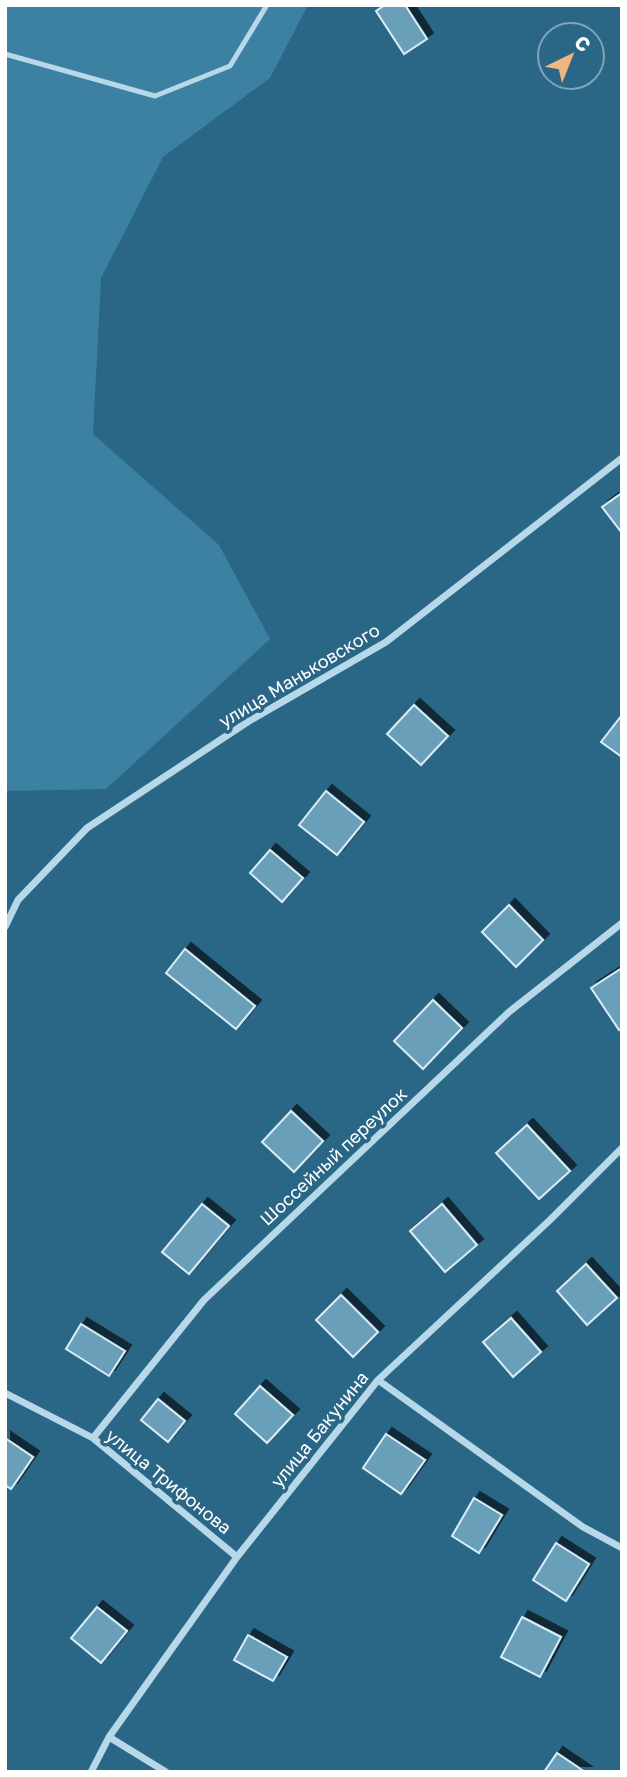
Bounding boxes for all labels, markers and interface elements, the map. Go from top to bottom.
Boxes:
north arrow [536,21,606,91]
text: С [570,30,596,56]
street label: улица Маньковского [215,618,383,732]
street label: Шоссейный переулок [255,1082,411,1230]
street label: улица Бакунина [265,1366,373,1492]
street label: улица Трифонова [102,1424,236,1538]

